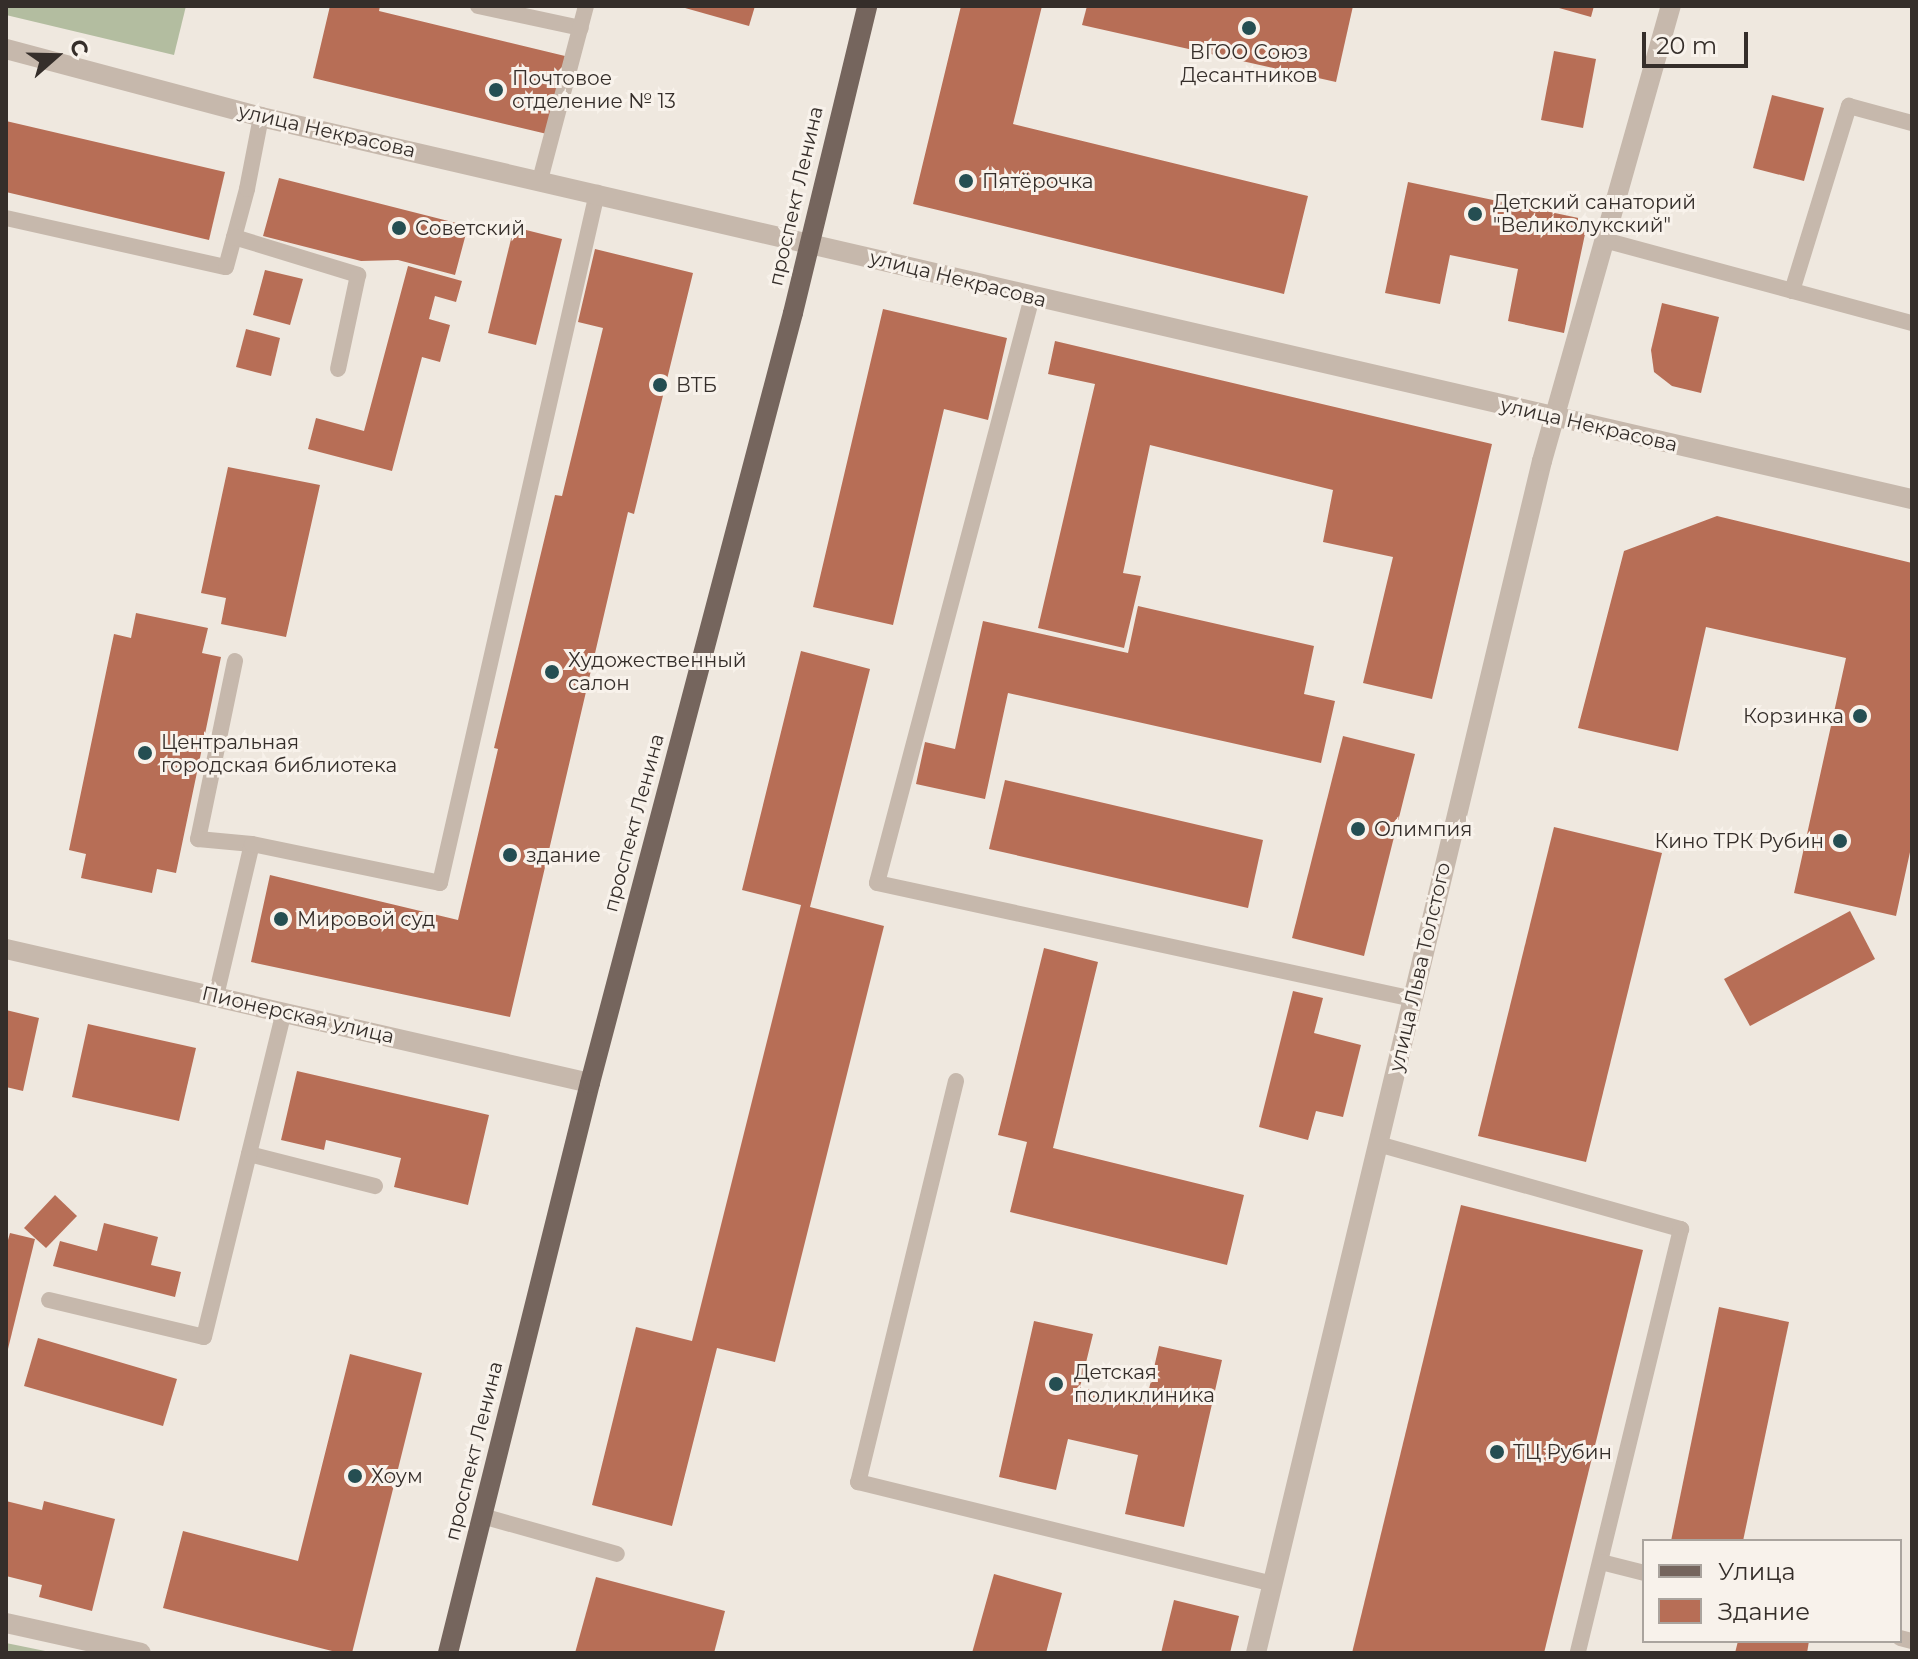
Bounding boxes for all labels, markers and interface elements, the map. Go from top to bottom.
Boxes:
north arrow [16,16,96,96]
scale bar [1646,16,1752,66]
marker: ВГОО Союз Десантников [1240,19,1258,37]
text: 20 m [1656,31,1717,60]
text: С [64,35,94,60]
place label: ВГОО Союз Десантников [1180,40,1318,87]
place label: Почтовое отделение № 13 [512,66,676,113]
marker: Почтовое отделение № 13 [487,81,505,99]
street label: улица Некрасова [236,99,418,163]
street label: проспект Ленина [764,104,828,288]
place label: Пятёрочка [982,169,1093,193]
marker: Пятёрочка [957,172,975,190]
place label: Детский санаторий "Великолукский" [1493,190,1696,237]
marker: Детский санаторий "Великолукский" [1464,203,1486,225]
place label: Советский [415,216,525,240]
marker: Советский [390,219,408,237]
street label: улица Некрасова [867,245,1049,313]
place label: ВТБ [676,373,717,397]
marker: ВТБ [651,376,669,394]
street label: улица Некрасова [1498,393,1680,457]
place label: Художественный салон [568,648,747,695]
marker: Художественный салон [543,663,561,681]
place label: Корзинка [1743,704,1844,728]
marker: Корзинка [1851,707,1869,725]
place label: Центральная городская библиотека [161,730,397,777]
street label: проспект Ленина [599,731,669,915]
marker: Центральная городская библиотека [136,744,154,762]
place label: Олимпия [1374,817,1472,841]
marker: Олимпия [1349,820,1367,838]
place label: Кино ТРК Рубин [1654,829,1824,853]
marker: Кино ТРК Рубин [1831,832,1849,850]
place label: здание [526,843,601,867]
marker: здание [501,846,519,864]
street label: улица Льва Толстого [1384,860,1456,1074]
place label: Мировой суд [297,907,435,931]
marker: Мировой суд [272,910,290,928]
street label: Пионерская улица [199,981,397,1049]
street label: проспект Ленина [440,1359,508,1543]
place label: Детская поликлиника [1074,1360,1215,1407]
marker: Детская поликлиника [1045,1373,1067,1395]
place label: ТЦ Рубин [1513,1440,1612,1464]
marker: ТЦ Рубин [1488,1443,1506,1461]
place label: Хоум [371,1464,423,1488]
marker: Хоум [346,1467,364,1485]
legend [1642,1539,1902,1643]
text: Улица [1718,1557,1796,1586]
text: Здание [1718,1597,1810,1626]

